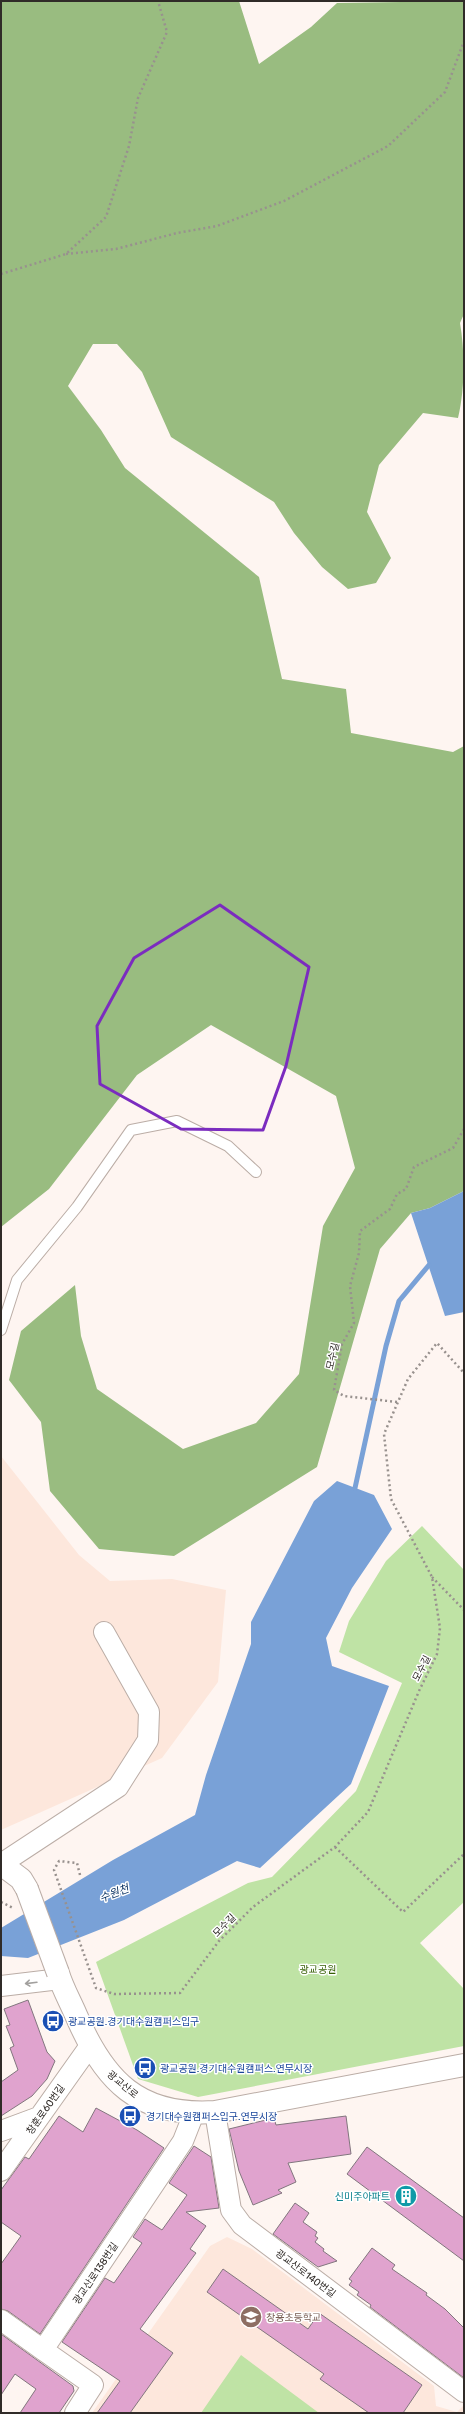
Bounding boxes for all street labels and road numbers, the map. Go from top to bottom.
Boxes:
street label: 모수길 [324,1341,342,1371]
street label: 모수길 [410,1653,434,1683]
street label: 모수길 [211,1912,239,1940]
street label: 광교산로 [104,2068,140,2101]
street label: 창훈로60번길 [24,2082,67,2137]
street label: 광교산로138번길 [71,2240,121,2307]
street label: 광교산로140번길 [273,2247,338,2300]

